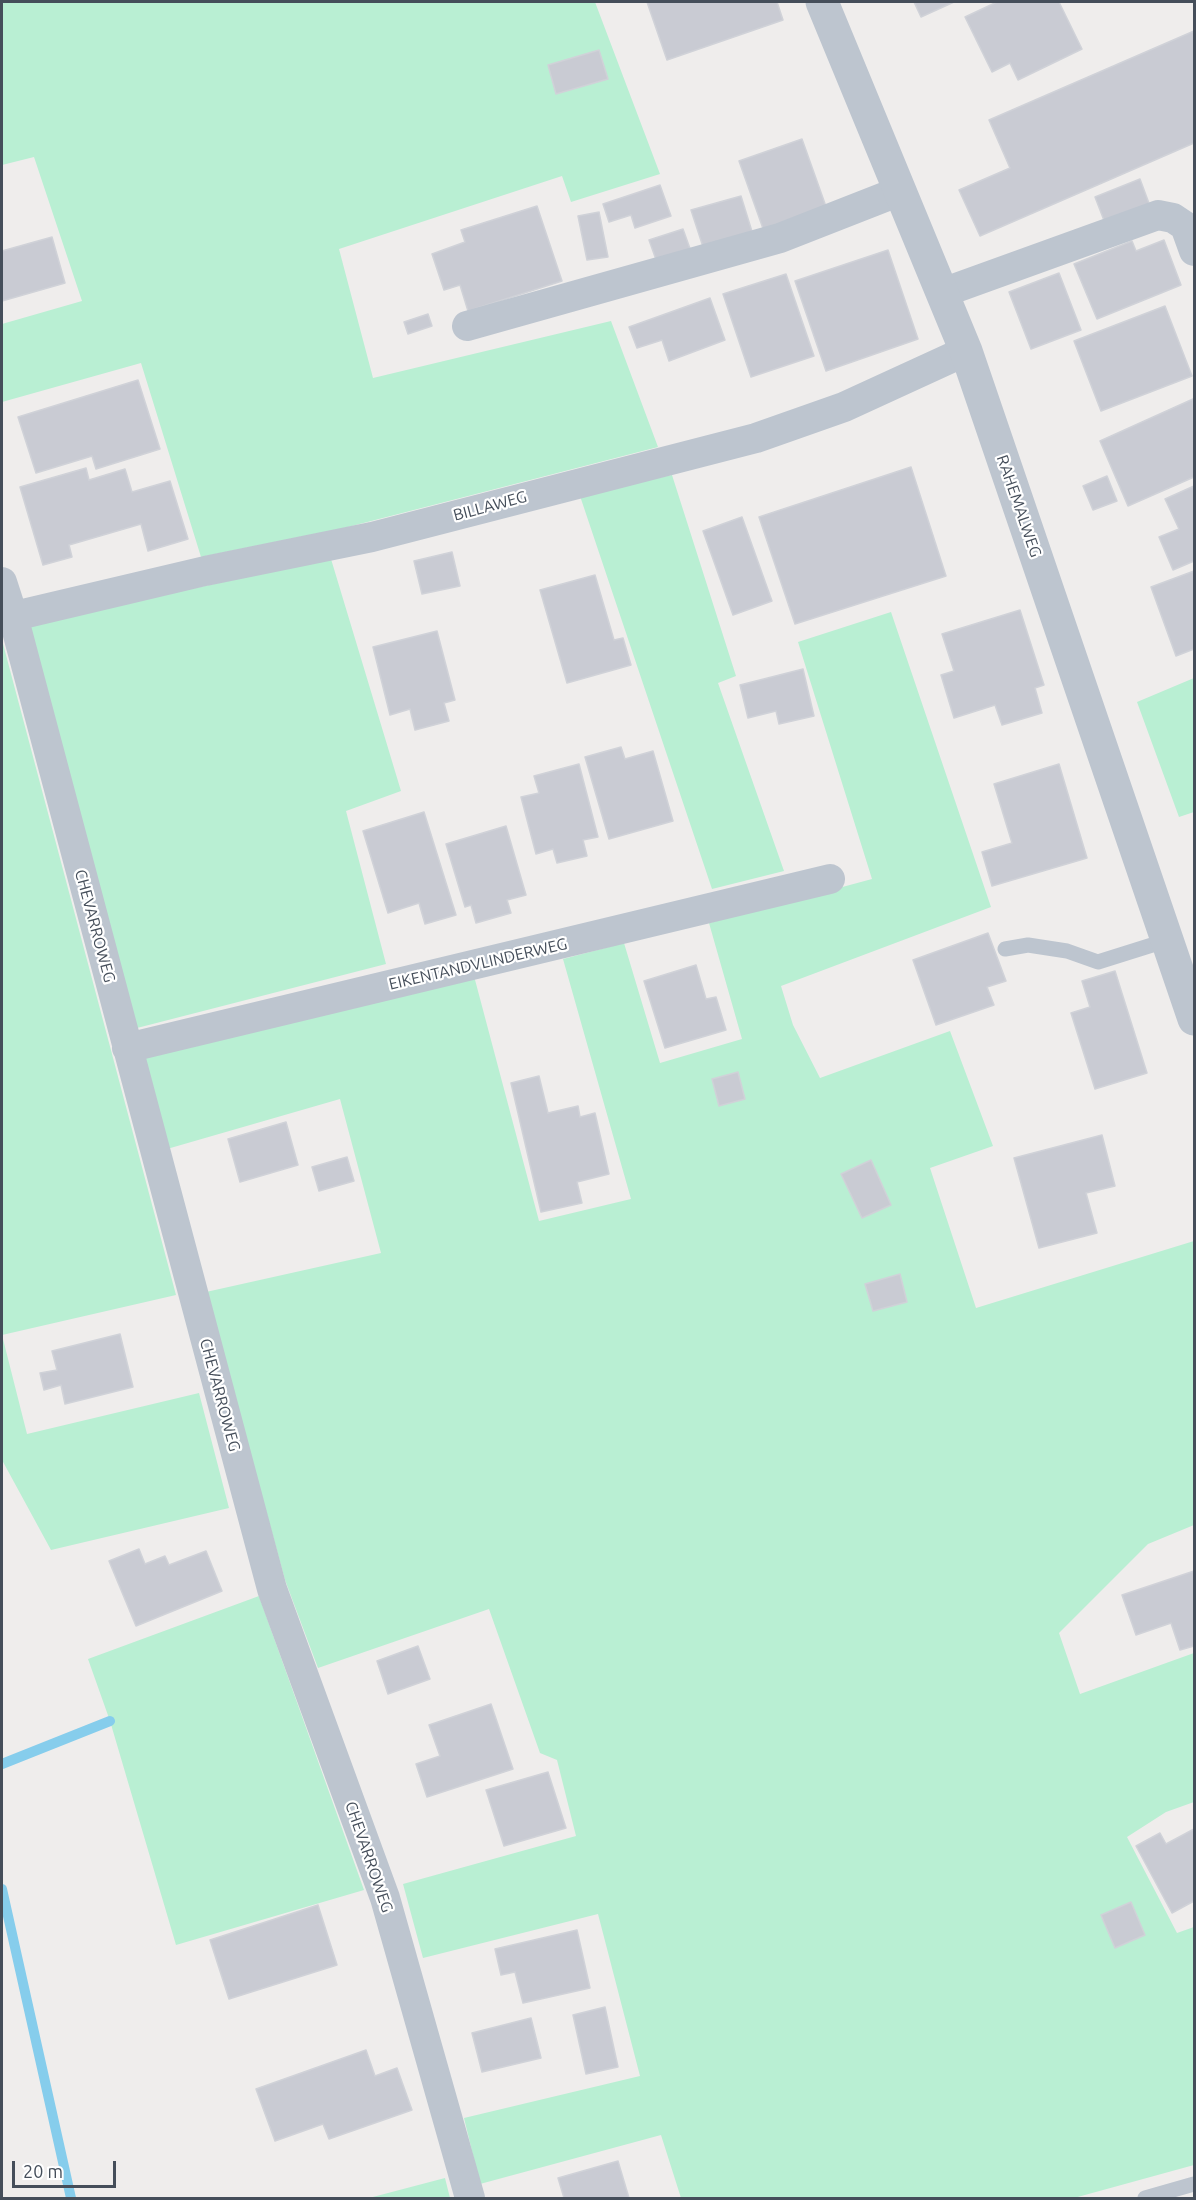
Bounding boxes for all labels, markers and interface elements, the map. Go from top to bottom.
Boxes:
street label: RAHEMALWEG [993,452,1045,560]
street label: BILLAWEG [451,487,529,525]
street label: CHEVARROWEG [71,867,119,985]
street label: EIKENTANDVLINDERWEG [387,934,569,994]
street label: CHEVARROWEG [196,1336,244,1454]
street label: CHEVARROWEG [341,1799,397,1915]
scale bar [15,2149,118,2187]
text: 20 m [23,2161,63,2181]

